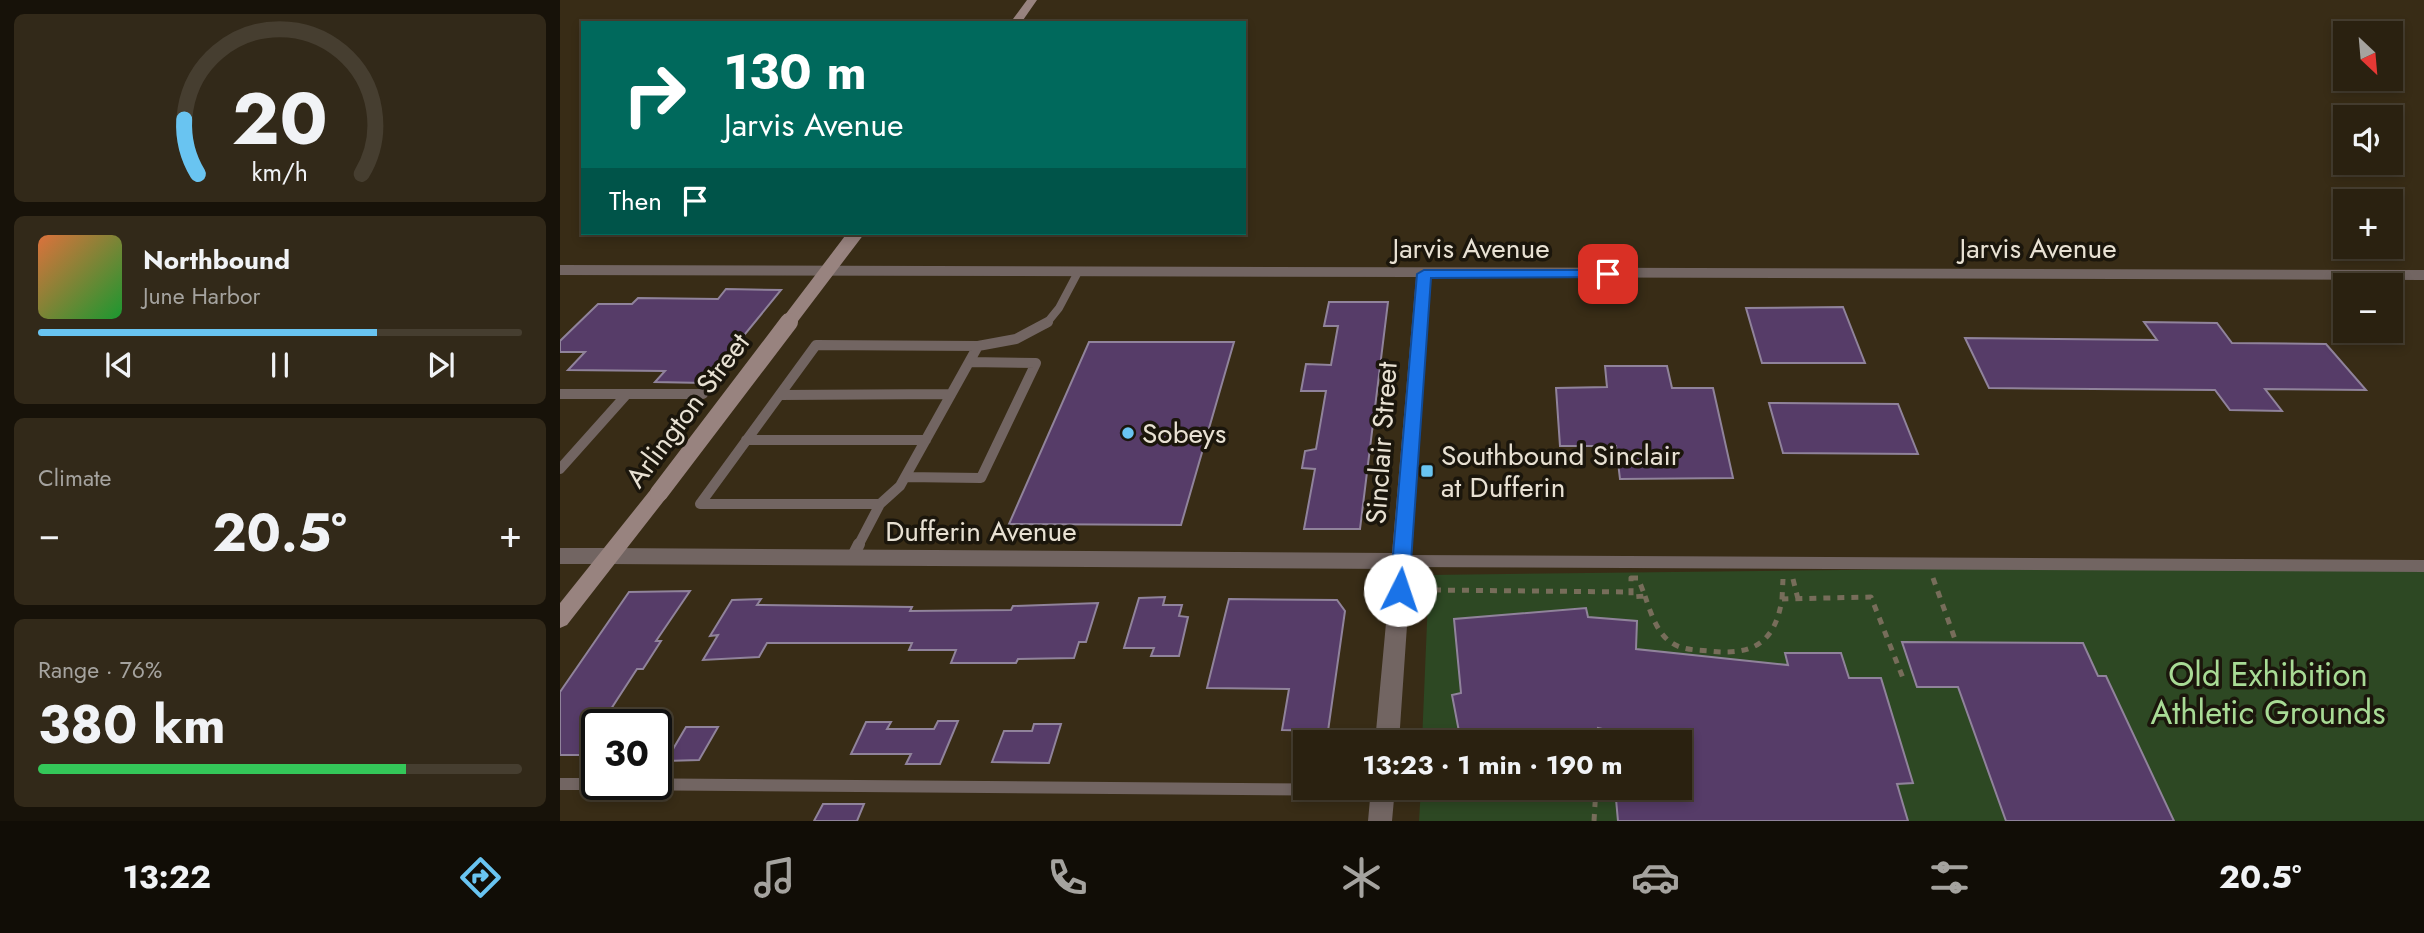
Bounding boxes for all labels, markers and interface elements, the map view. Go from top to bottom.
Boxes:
north arrow [2333,21,2403,91]
map controls [2333,21,2403,343]
text: 130 m [724,37,867,107]
icon: right [609,49,700,140]
text: 20 [232,66,328,171]
text: Jarvis Avenue [724,102,904,148]
button: sound [2333,105,2403,175]
text: km/h [252,154,308,190]
text: Then [609,182,662,220]
icon: arrive [676,182,714,220]
button: + [2333,189,2403,259]
street label: Jarvis Avenue [1388,228,1550,269]
street label: Jarvis Avenue [1955,228,2117,269]
text: Northbound [143,241,290,279]
pin [1578,244,1638,304]
icon: arrive [1589,255,1627,293]
button: − [2333,273,2403,343]
text: June Harbor [143,279,260,313]
street label: Arlington Street [616,324,759,496]
icon: previous [100,346,138,384]
icon: pause [261,346,299,384]
icon: next [422,346,460,384]
street label: Sinclair Street [1355,360,1408,526]
place label: Sobeys [1142,413,1226,454]
marker: Sobeys [1120,425,1136,441]
place label: Southbound Sinclair at Dufferin [1441,435,1681,508]
text: Climate [38,461,111,495]
marker: Southbound Sinclair at Dufferin [1419,463,1435,479]
text: 20.5° [212,495,347,571]
text: − [38,506,60,561]
text: + [499,506,522,561]
street label: Dufferin Avenue [885,511,1077,552]
position arrow [1363,553,1437,627]
park label: Old Exhibition Athletic Grounds [2151,651,2385,736]
text: Range · 76% [38,653,162,687]
text: 380 km [38,687,226,763]
speed limit sign: 30 [581,709,672,800]
text: 13:23 · 1 min · 190 m [1362,746,1623,784]
icon: directions [456,853,505,902]
icon: music [750,853,799,902]
icon: phone [1043,853,1092,902]
icon: climate [1337,853,1386,902]
icon: car [1631,853,1680,902]
icon: filters [1925,853,1974,902]
text: 13:22 [122,854,211,900]
text: 20.5° [2219,854,2302,900]

